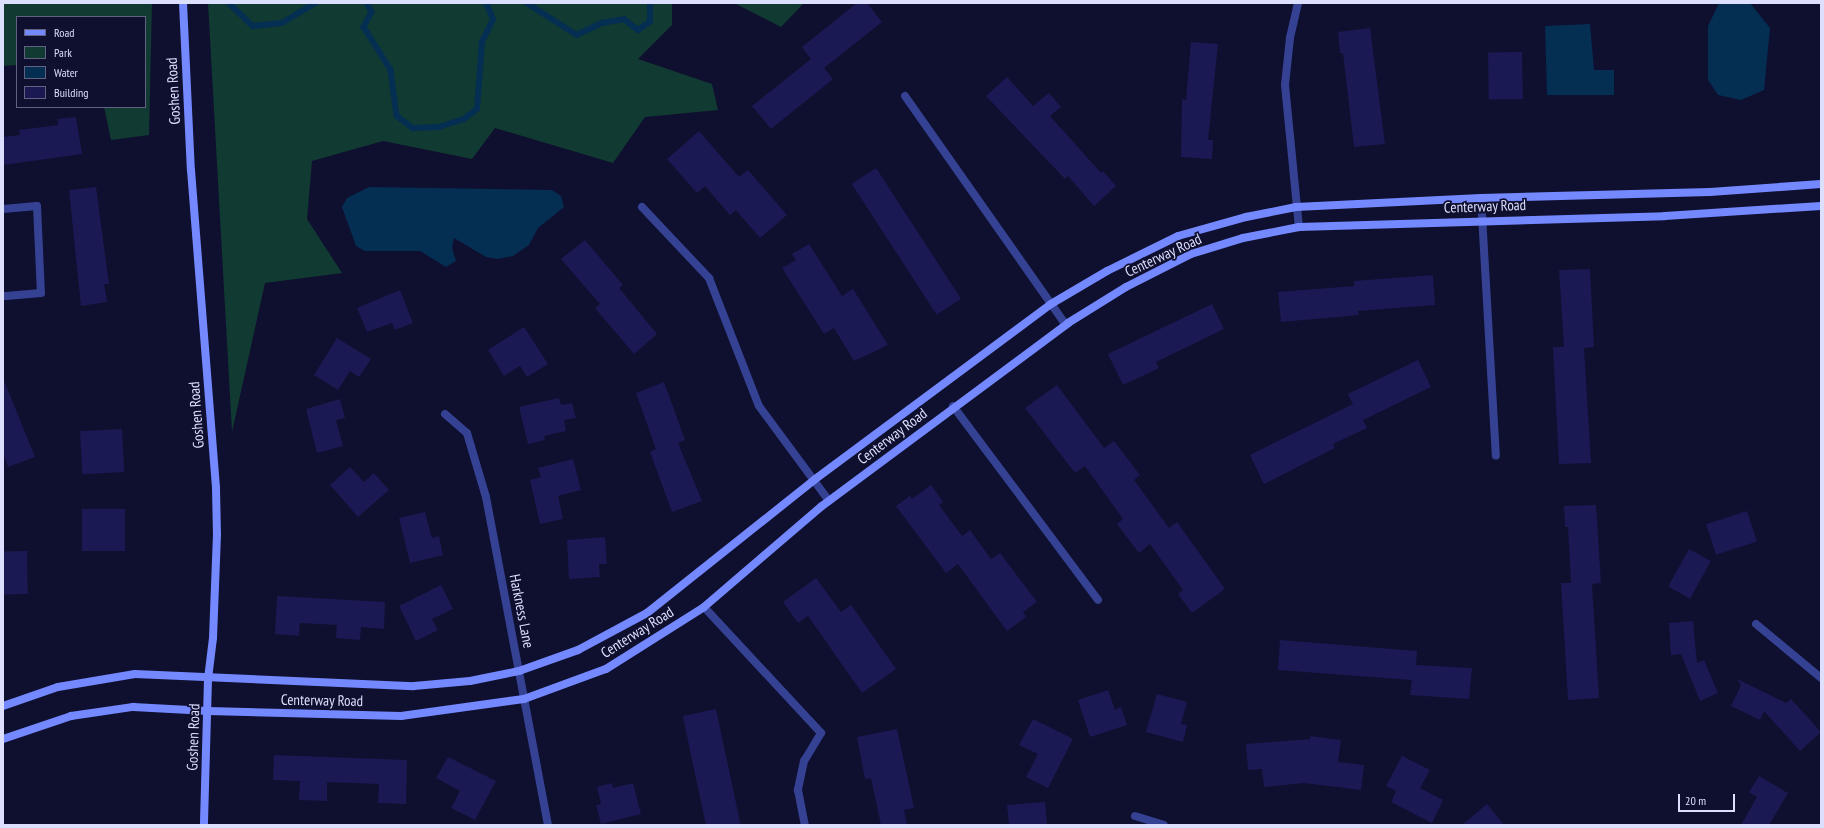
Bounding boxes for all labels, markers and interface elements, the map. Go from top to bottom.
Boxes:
legend [16,16,146,108]
text: Road [54,25,74,40]
text: Park [54,45,72,60]
street label: Goshen Road [162,57,184,125]
text: Water [54,65,78,80]
text: Building [54,85,89,100]
street label: Centerway Road [1443,196,1527,216]
street label: Centerway Road [1122,229,1204,281]
street label: Goshen Road [185,381,207,449]
street label: Centerway Road [854,404,930,468]
street label: Harkness Lane [506,573,538,649]
street label: Centerway Road [597,602,677,662]
street label: Centerway Road [280,690,364,710]
street label: Goshen Road [183,703,203,771]
scale bar [1680,786,1737,812]
text: 20 m [1685,793,1706,808]

